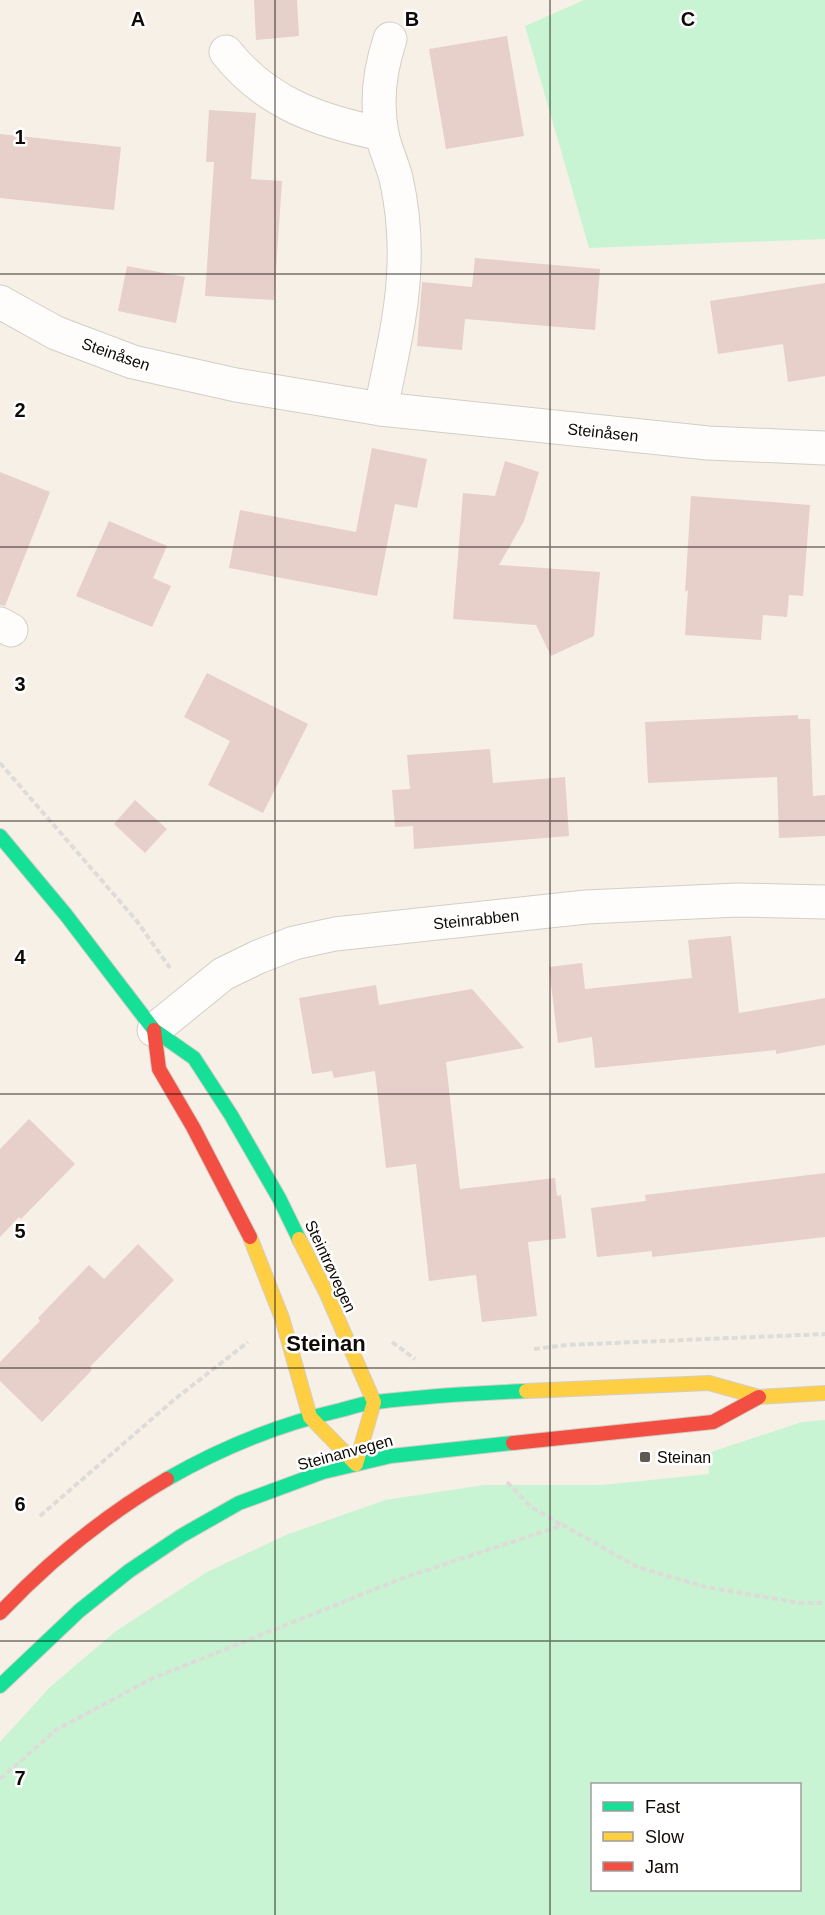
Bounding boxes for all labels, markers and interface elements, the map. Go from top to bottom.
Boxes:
text: A [131,8,145,30]
text: B [405,8,419,30]
text: C [681,8,695,30]
text: 1 [14,126,26,148]
street label: Steinåsen [79,335,152,374]
text: 2 [14,399,26,421]
street label: Steinåsen [567,420,639,445]
text: 3 [14,673,26,695]
street label: Steinrabben [432,907,520,932]
text: 4 [14,946,26,968]
street label: Steintrøvegen [302,1217,359,1315]
text: 5 [14,1220,26,1242]
district label: Steinan [286,1331,366,1356]
street label: Steinanvegen [296,1432,395,1473]
place label: Steinan [657,1449,711,1466]
marker: Steinan [638,1450,652,1464]
text: 6 [14,1493,26,1515]
text: 7 [14,1767,26,1789]
legend [591,1783,801,1891]
text: Fast [645,1797,680,1817]
text: Slow [645,1827,685,1847]
text: Jam [645,1857,679,1877]

